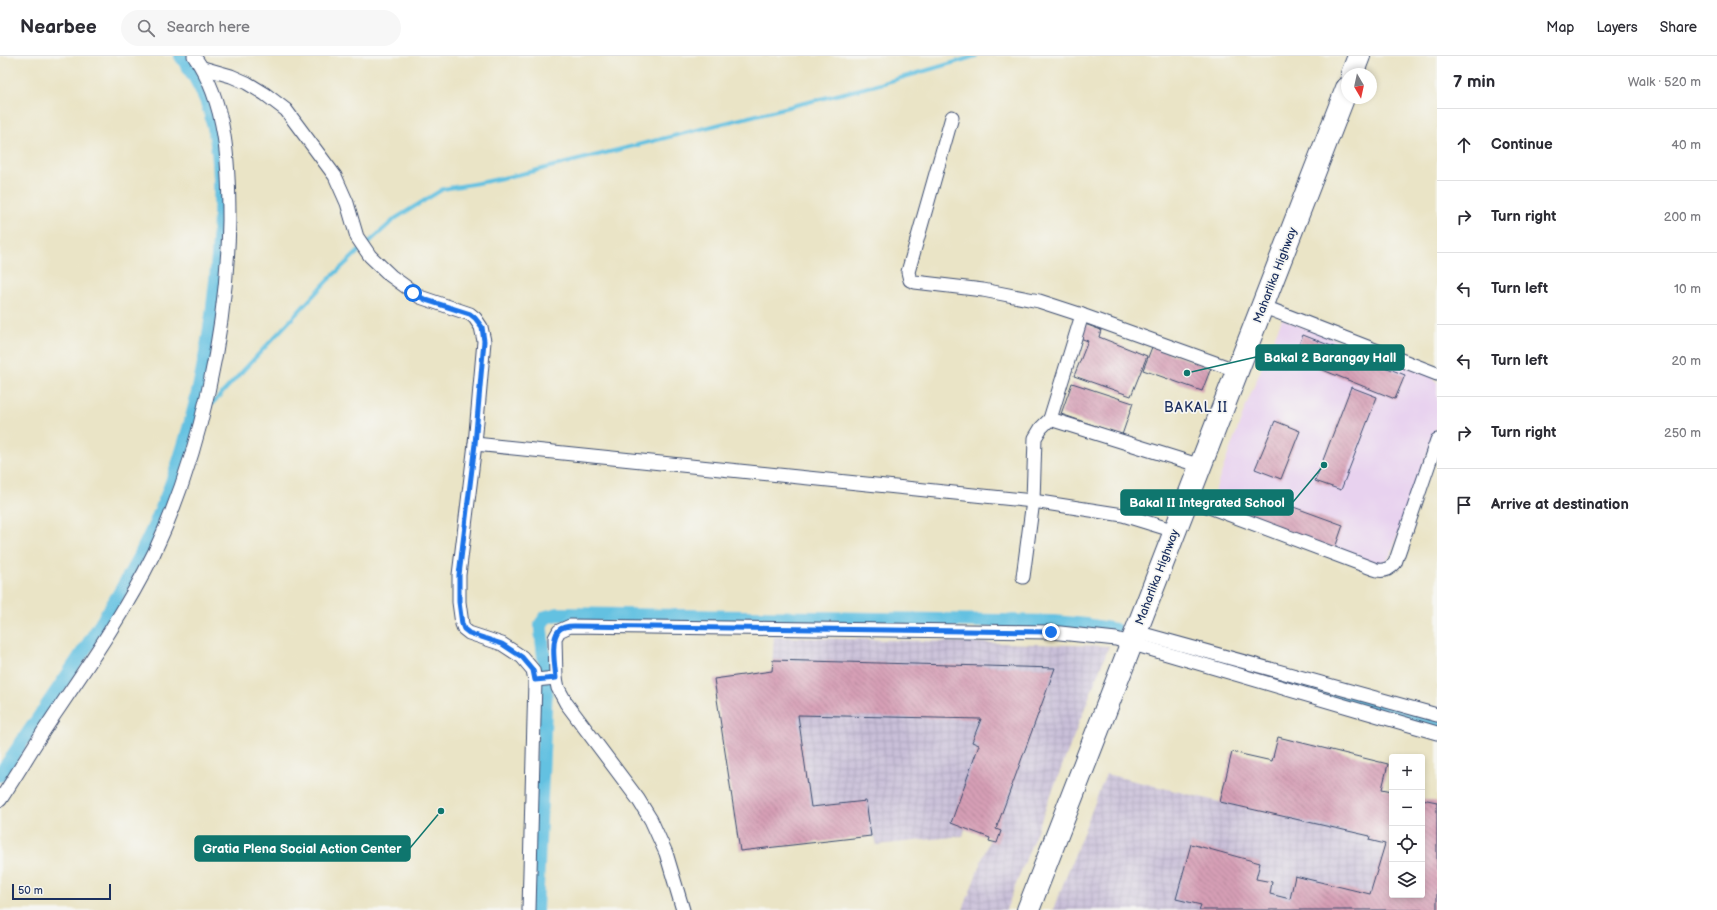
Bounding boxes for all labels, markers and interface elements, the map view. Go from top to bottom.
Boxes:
search box [121,10,401,46]
text: Nearbee [20,16,97,39]
icon: search [135,17,157,39]
text: Search here [167,18,250,37]
text: Map [1546,19,1574,36]
text: Layers [1596,19,1638,36]
text: Share [1660,19,1697,36]
north arrow [1341,68,1377,104]
text: 7 min [1453,72,1495,92]
text: Walk · 520 m [1628,74,1701,90]
icon: ahead [1453,134,1475,156]
text: Continue [1491,135,1553,154]
text: 40 m [1671,137,1701,153]
icon: right [1453,206,1475,228]
text: Turn right [1491,207,1556,226]
text: 200 m [1664,209,1701,225]
street label: Maharlika Highway [1250,225,1301,325]
icon: left [1453,278,1475,300]
text: Turn left [1491,279,1548,298]
text: 10 m [1674,281,1701,297]
route start [404,284,422,302]
callout: Bakal 2 Barangay Hall [1256,345,1404,370]
text: Bakal 2 Barangay Hall [1264,350,1396,366]
icon: left [1453,350,1475,372]
text: Turn left [1491,351,1548,370]
text: 20 m [1671,353,1701,369]
district label: BAKAL II [1164,399,1228,416]
icon: right [1453,422,1475,444]
text: Turn right [1491,423,1556,442]
text: 250 m [1664,425,1701,441]
callout: Bakal II Integrated School [1121,490,1293,515]
icon: arrive [1453,494,1475,516]
text: Bakal II Integrated School [1129,495,1285,511]
text: Arrive at destination [1491,495,1629,514]
street label: Maharlika Highway [1132,527,1183,627]
route end [1042,623,1060,641]
map controls [1389,754,1425,898]
button: + [1389,754,1425,790]
button: − [1389,790,1425,826]
button: locate [1389,826,1425,862]
callout: Gratia Plena Social Action Center [195,836,410,861]
text: Gratia Plena Social Action Center [203,841,402,857]
button: layers [1389,862,1425,898]
scale bar [12,882,111,901]
text: 50 m [18,884,43,897]

